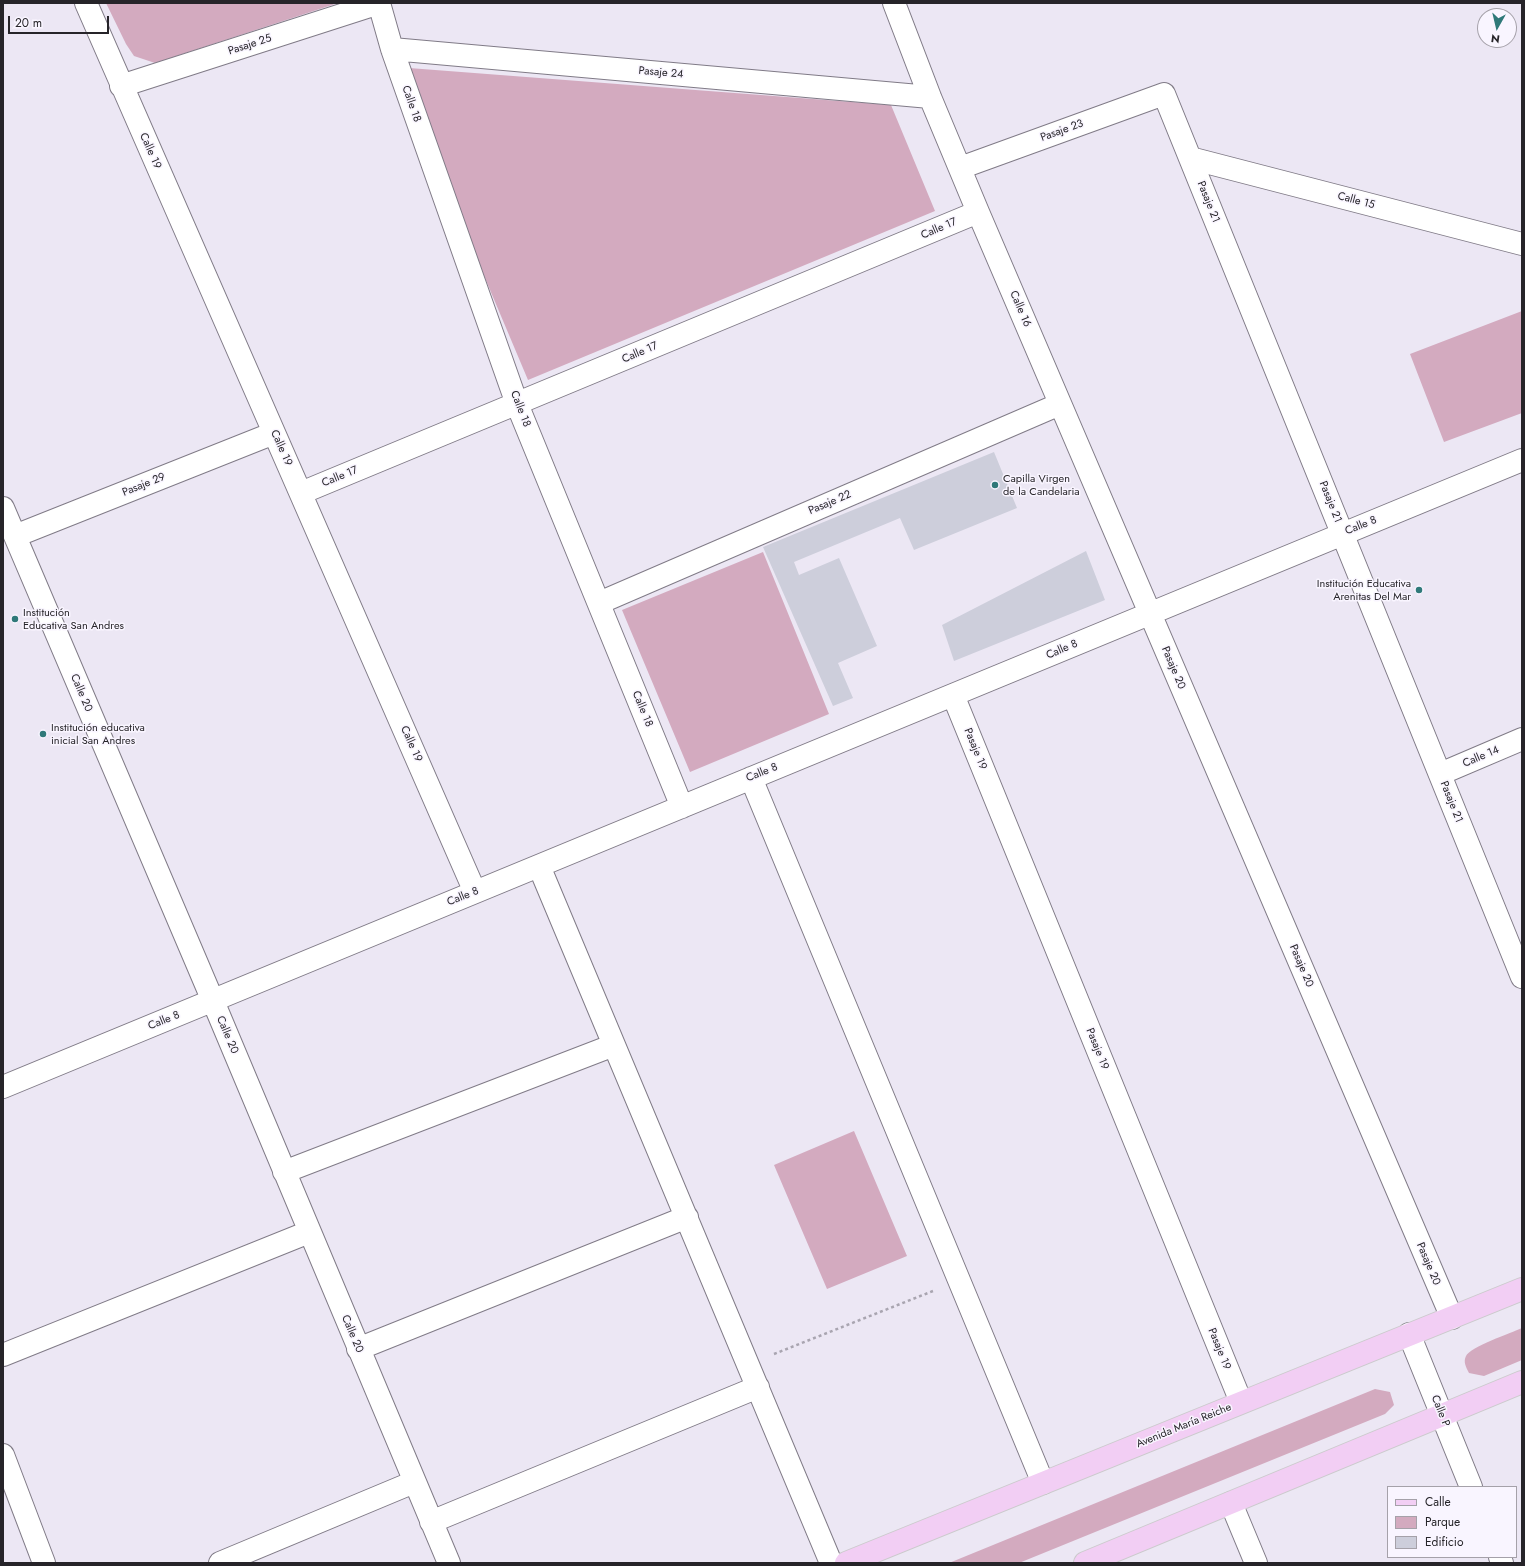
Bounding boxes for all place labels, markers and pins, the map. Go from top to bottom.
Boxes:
place label: Capilla Virgen de la Candelaria [1003,472,1080,498]
marker: Capilla Virgen de la Candelaria [990,480,1000,490]
place label: Institución Educativa Arenitas Del Mar [1317,577,1411,603]
marker: Institución Educativa Arenitas Del Mar [1414,585,1424,595]
place label: Institución Educativa San Andres [23,606,124,632]
marker: Institución Educativa San Andres [10,614,20,624]
place label: Institución educativa inicial San Andres [51,721,145,747]
marker: Institución educativa inicial San Andres [38,729,48,739]

